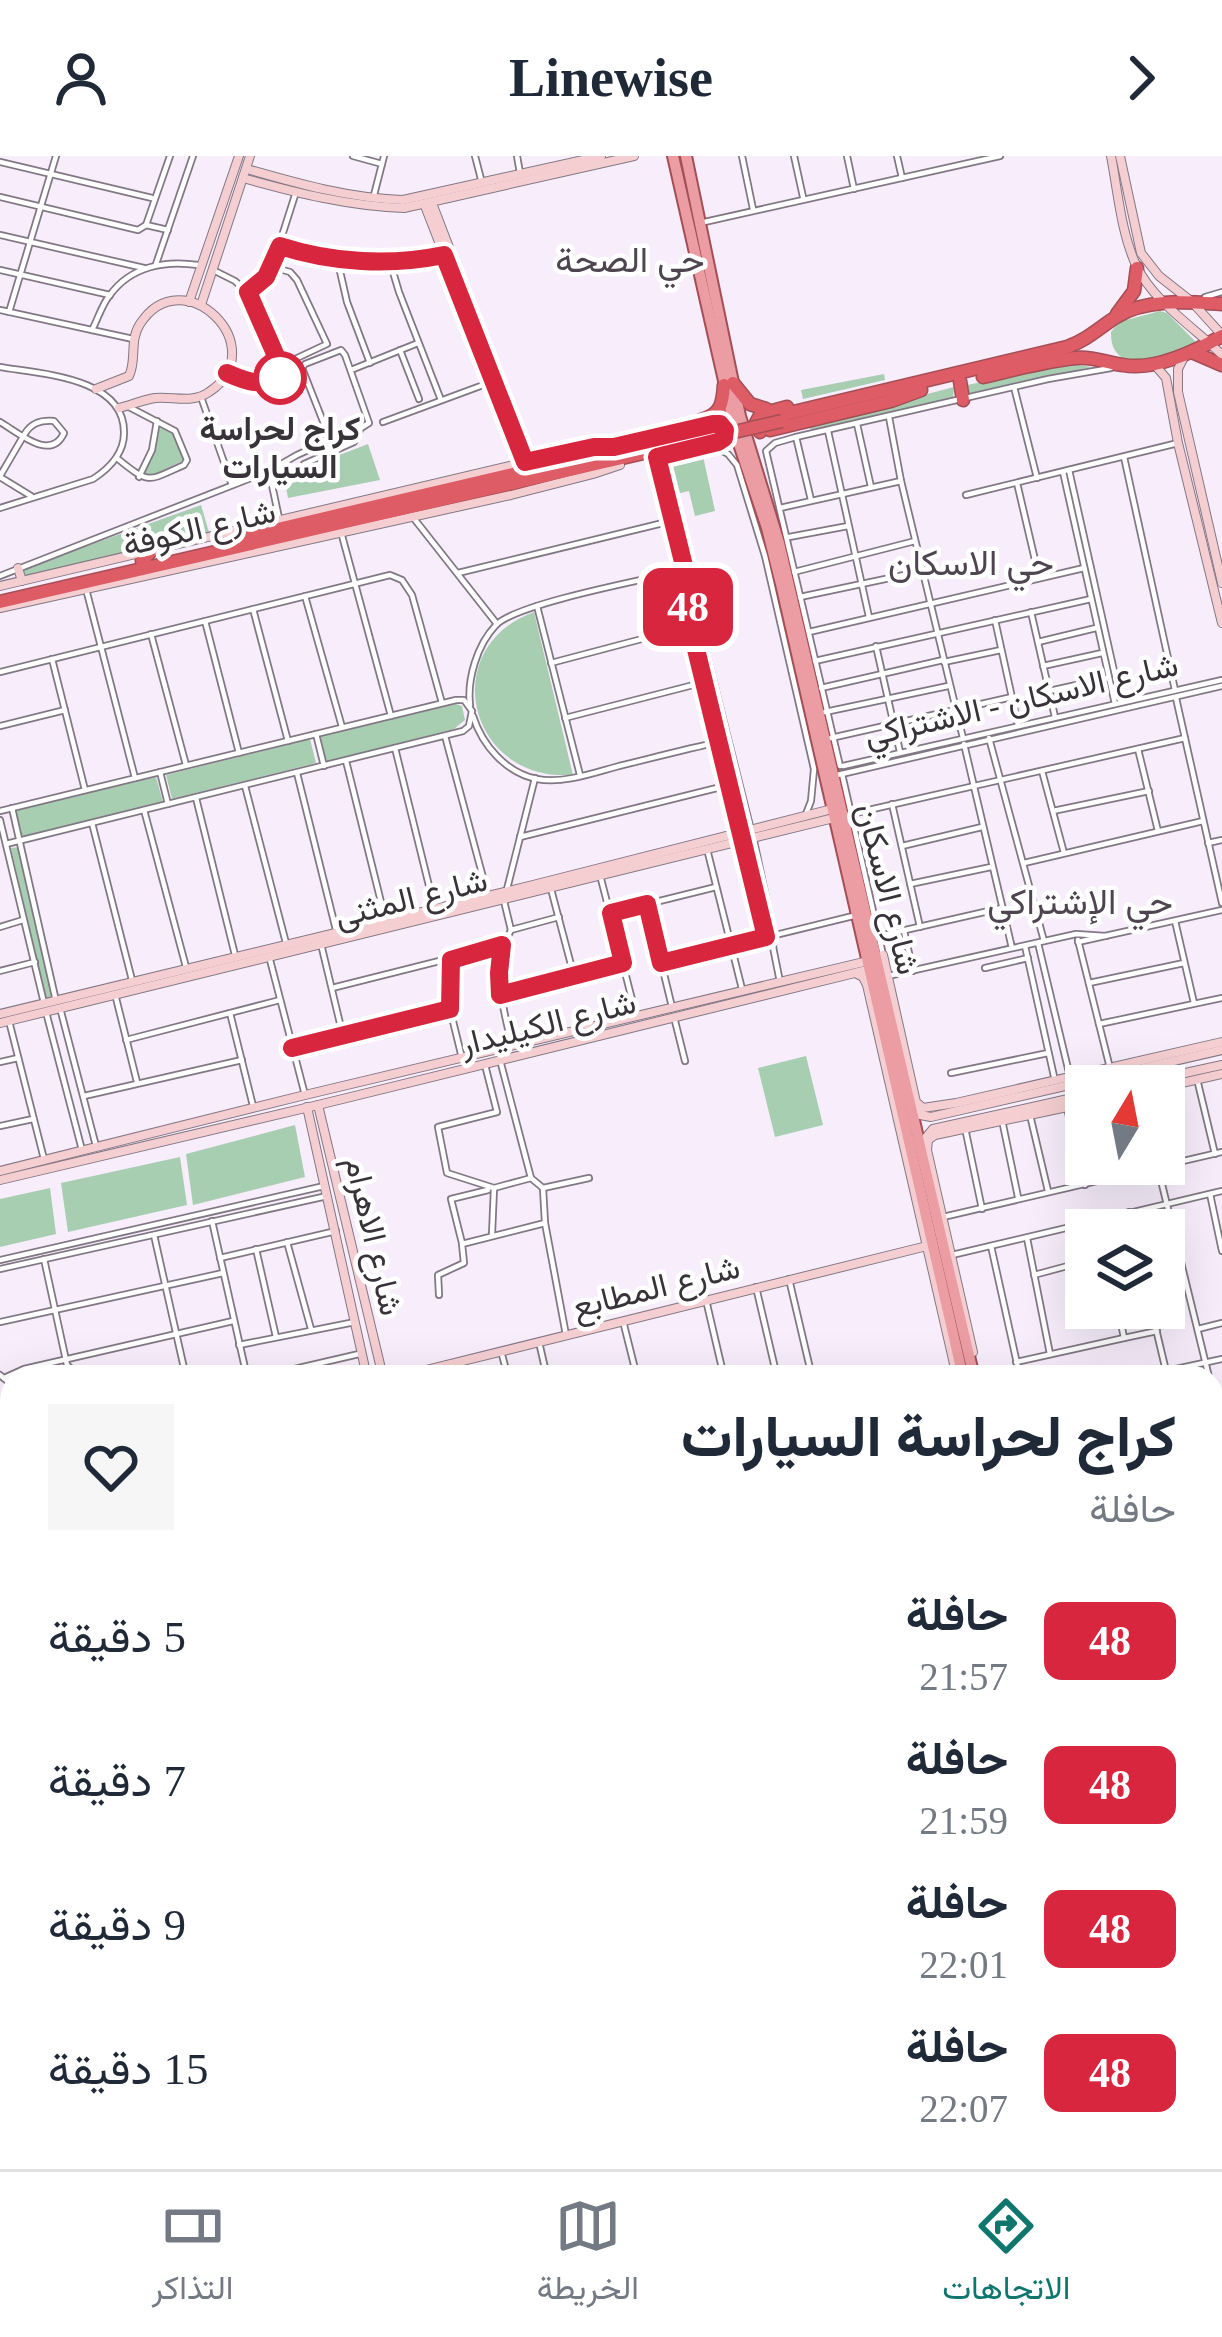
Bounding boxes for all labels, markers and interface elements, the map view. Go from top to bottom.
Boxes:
icon: person [48,45,114,111]
icon: forward [1108,45,1174,111]
text: Linewise [509,48,713,108]
district label: حي الصحة [555,240,705,289]
marker: كراج لحراسة السيارات [255,353,305,403]
place label: كراج لحراسة السيارات [199,411,361,487]
street label: شارع الكوفة [119,493,280,567]
district label: حي الاسكان [888,543,1054,592]
line badge: 48 [634,568,742,646]
text: 48 [667,584,709,630]
street label: شارع الاسكان - الاشتراكي [861,646,1183,761]
street label: شارع الاسكان [845,800,927,979]
street label: شارع المثنى [331,862,492,938]
district label: حي الإشتراكي [987,882,1173,931]
street label: شارع الكيليدار [456,984,640,1066]
north arrow [1065,1065,1185,1185]
map controls [1065,1065,1185,1329]
street label: شارع الاهرام [334,1153,410,1320]
button: layers [1065,1209,1185,1329]
street label: شارع المطابع [569,1249,744,1329]
button: heart [48,1404,174,1530]
text: كراج لحراسة السيارات [681,1405,1176,1468]
text: حافلة [1089,1487,1176,1530]
text: حافلة [906,1590,1008,1640]
text: 5 دقيقة [48,1612,186,1662]
text: 48 [1089,1618,1131,1664]
text: 21:57 [919,1655,1008,1698]
text: حافلة [906,1734,1008,1784]
text: 7 دقيقة [48,1756,186,1806]
text: 48 [1089,1762,1131,1808]
text: 21:59 [919,1799,1008,1842]
text: حافلة [906,1878,1008,1928]
text: 9 دقيقة [48,1900,186,1950]
text: 48 [1089,1906,1131,1952]
text: 22:01 [919,1943,1008,1986]
text: حافلة [906,2022,1008,2072]
text: 15 دقيقة [48,2044,208,2094]
text: 48 [1089,2050,1131,2096]
text: 22:07 [919,2087,1008,2130]
tab: التذاكر [152,2193,233,2317]
tab: الخريطة [537,2193,639,2317]
tab: الاتجاهات [942,2193,1070,2317]

